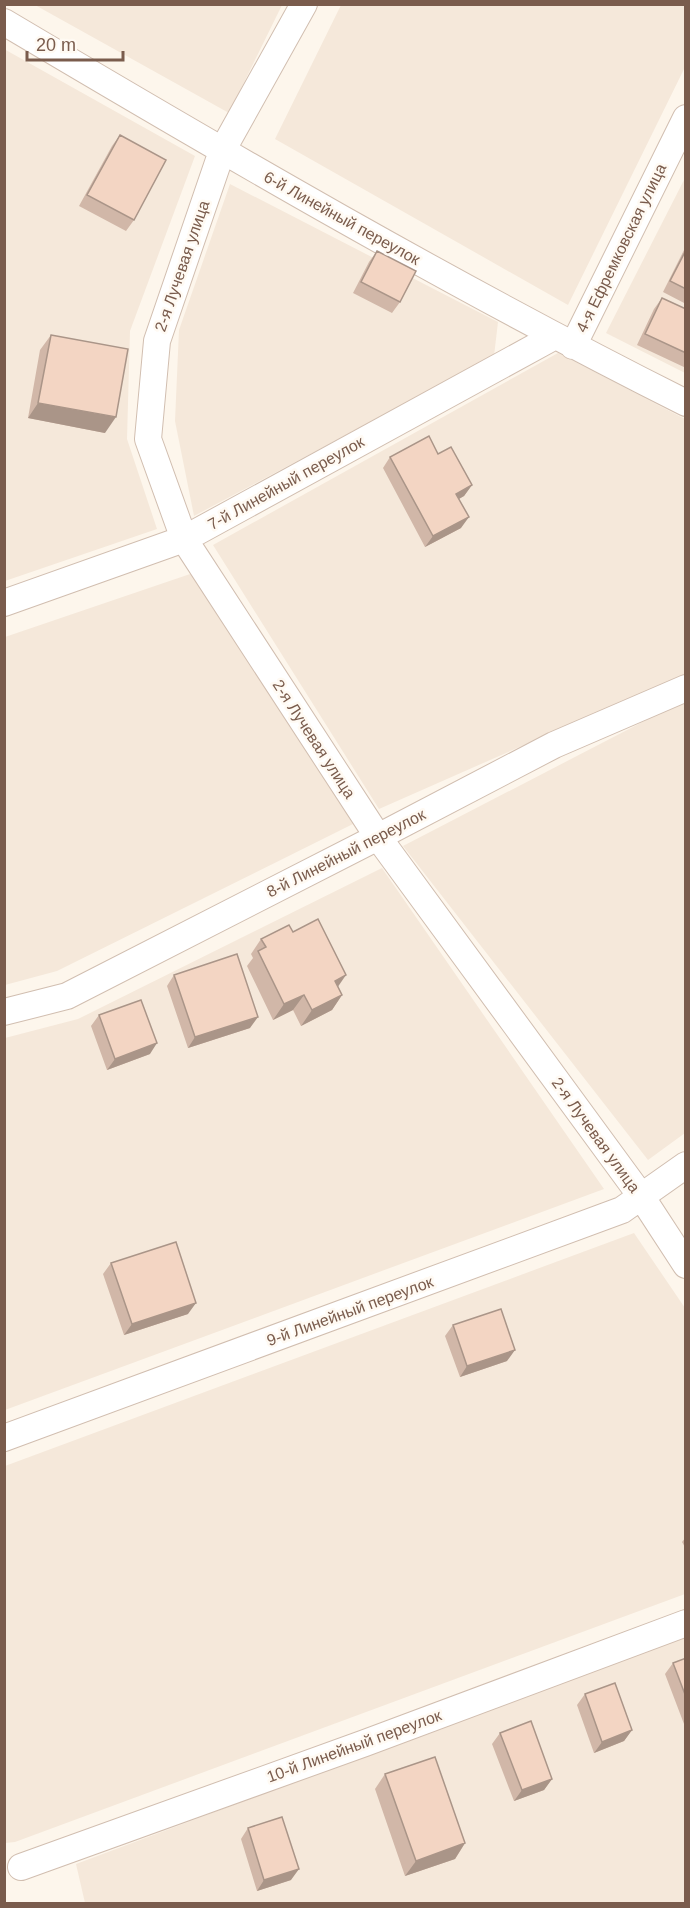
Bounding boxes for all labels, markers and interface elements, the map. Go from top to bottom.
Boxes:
scale bar [27,24,123,62]
text: 20 m [36,35,76,55]
street label: 4-я Ефремковская улица [573,161,669,335]
street label: 6-й Линейный переулок [261,168,424,269]
street label: 2-я Лучевая улица [152,198,212,334]
street label: 7-й Линейный переулок [205,432,368,533]
street label: 2-я Лучевая улица [269,677,359,801]
street label: 8-й Линейный переулок [264,805,429,900]
street label: 2-я Лучевая улица [549,1074,643,1196]
street label: 9-й Линейный переулок [265,1273,436,1349]
street label: 10-й Линейный переулок [264,1706,445,1786]

